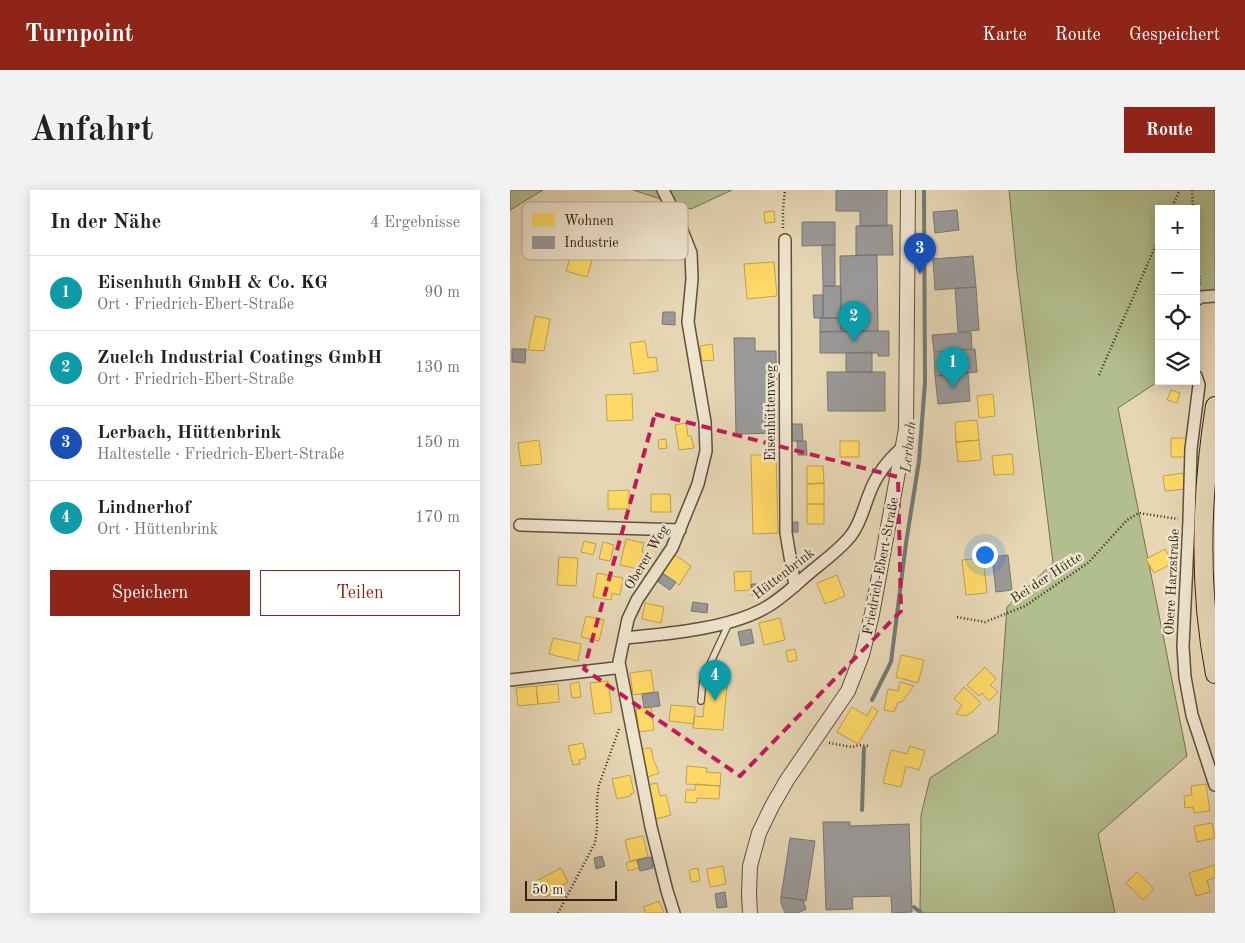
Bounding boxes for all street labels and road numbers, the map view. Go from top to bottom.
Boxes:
street label: Eisenhüttenweg [764,364,778,461]
street label: Friedrich-Ebert-Straße [861,496,901,636]
street label: Oberer Weg [622,522,672,592]
street label: Obere Harzstraße [1162,528,1182,636]
street label: Hüttenbrink [750,546,817,602]
street label: Bei der Hütte [1008,550,1085,606]

